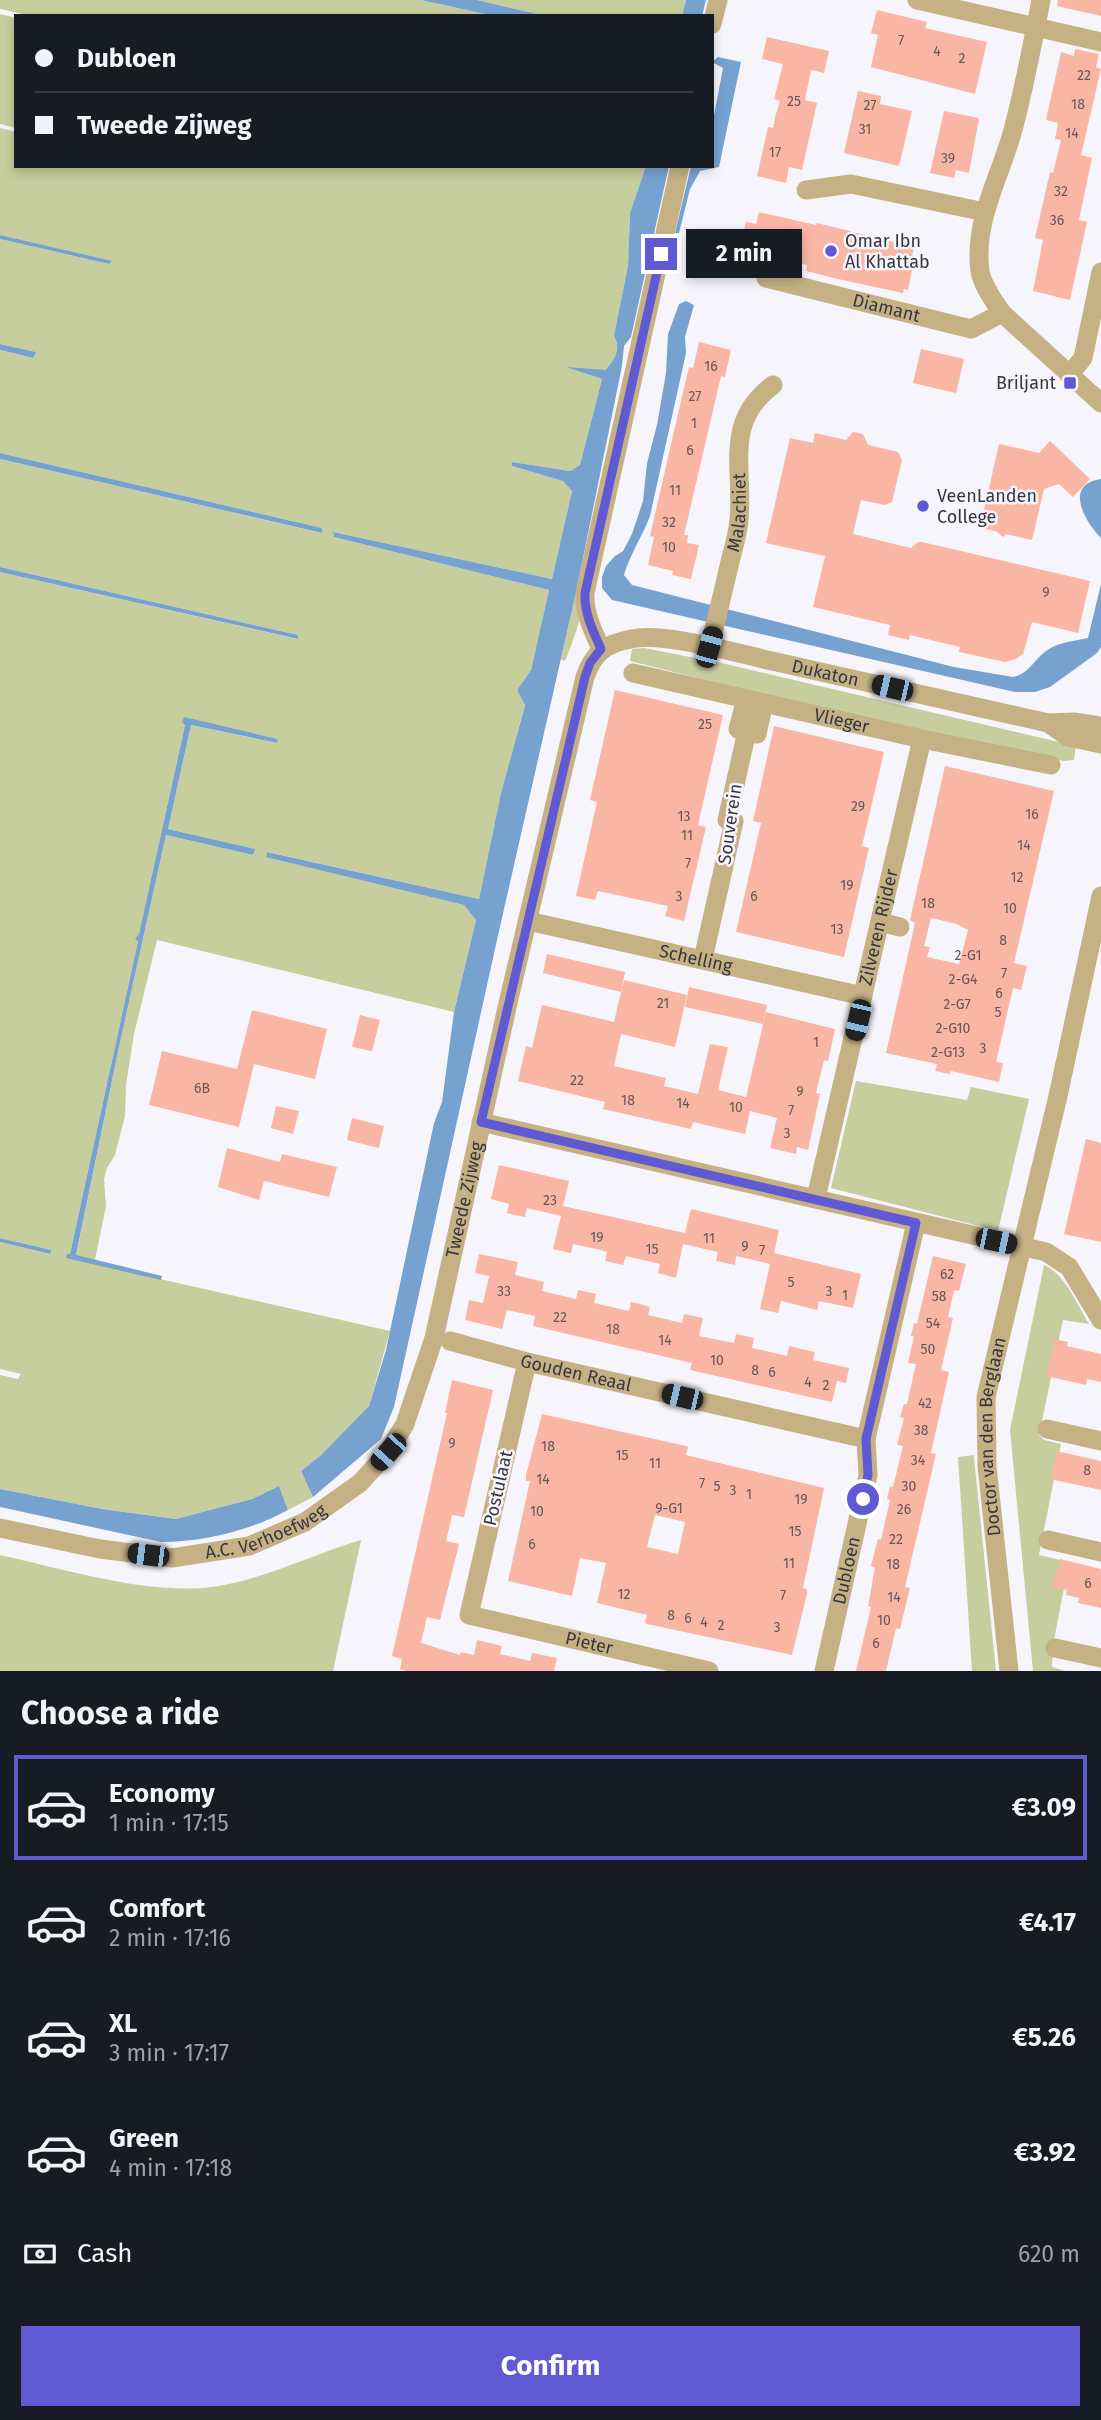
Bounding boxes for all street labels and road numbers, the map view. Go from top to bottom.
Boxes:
street label: Diamant [850,289,923,327]
street label: Malachiet [722,472,751,554]
street label: Dukaton [790,655,861,691]
street label: Vlieger [812,704,871,738]
street label: Souverein [713,782,747,866]
street label: Zilveren Rijder [855,867,903,987]
street label: Schelling [657,940,735,978]
street label: Tweede Zijweg [441,1139,488,1260]
street label: Doctor van den Berglaan [975,1335,1011,1537]
street label: Gouden Reaal [518,1350,634,1396]
street label: Postulaat [479,1448,517,1528]
street label: A.C. Verhoefweg [204,1499,331,1564]
street label: Dubloen [828,1534,865,1607]
street label: Pieter [563,1627,615,1659]

